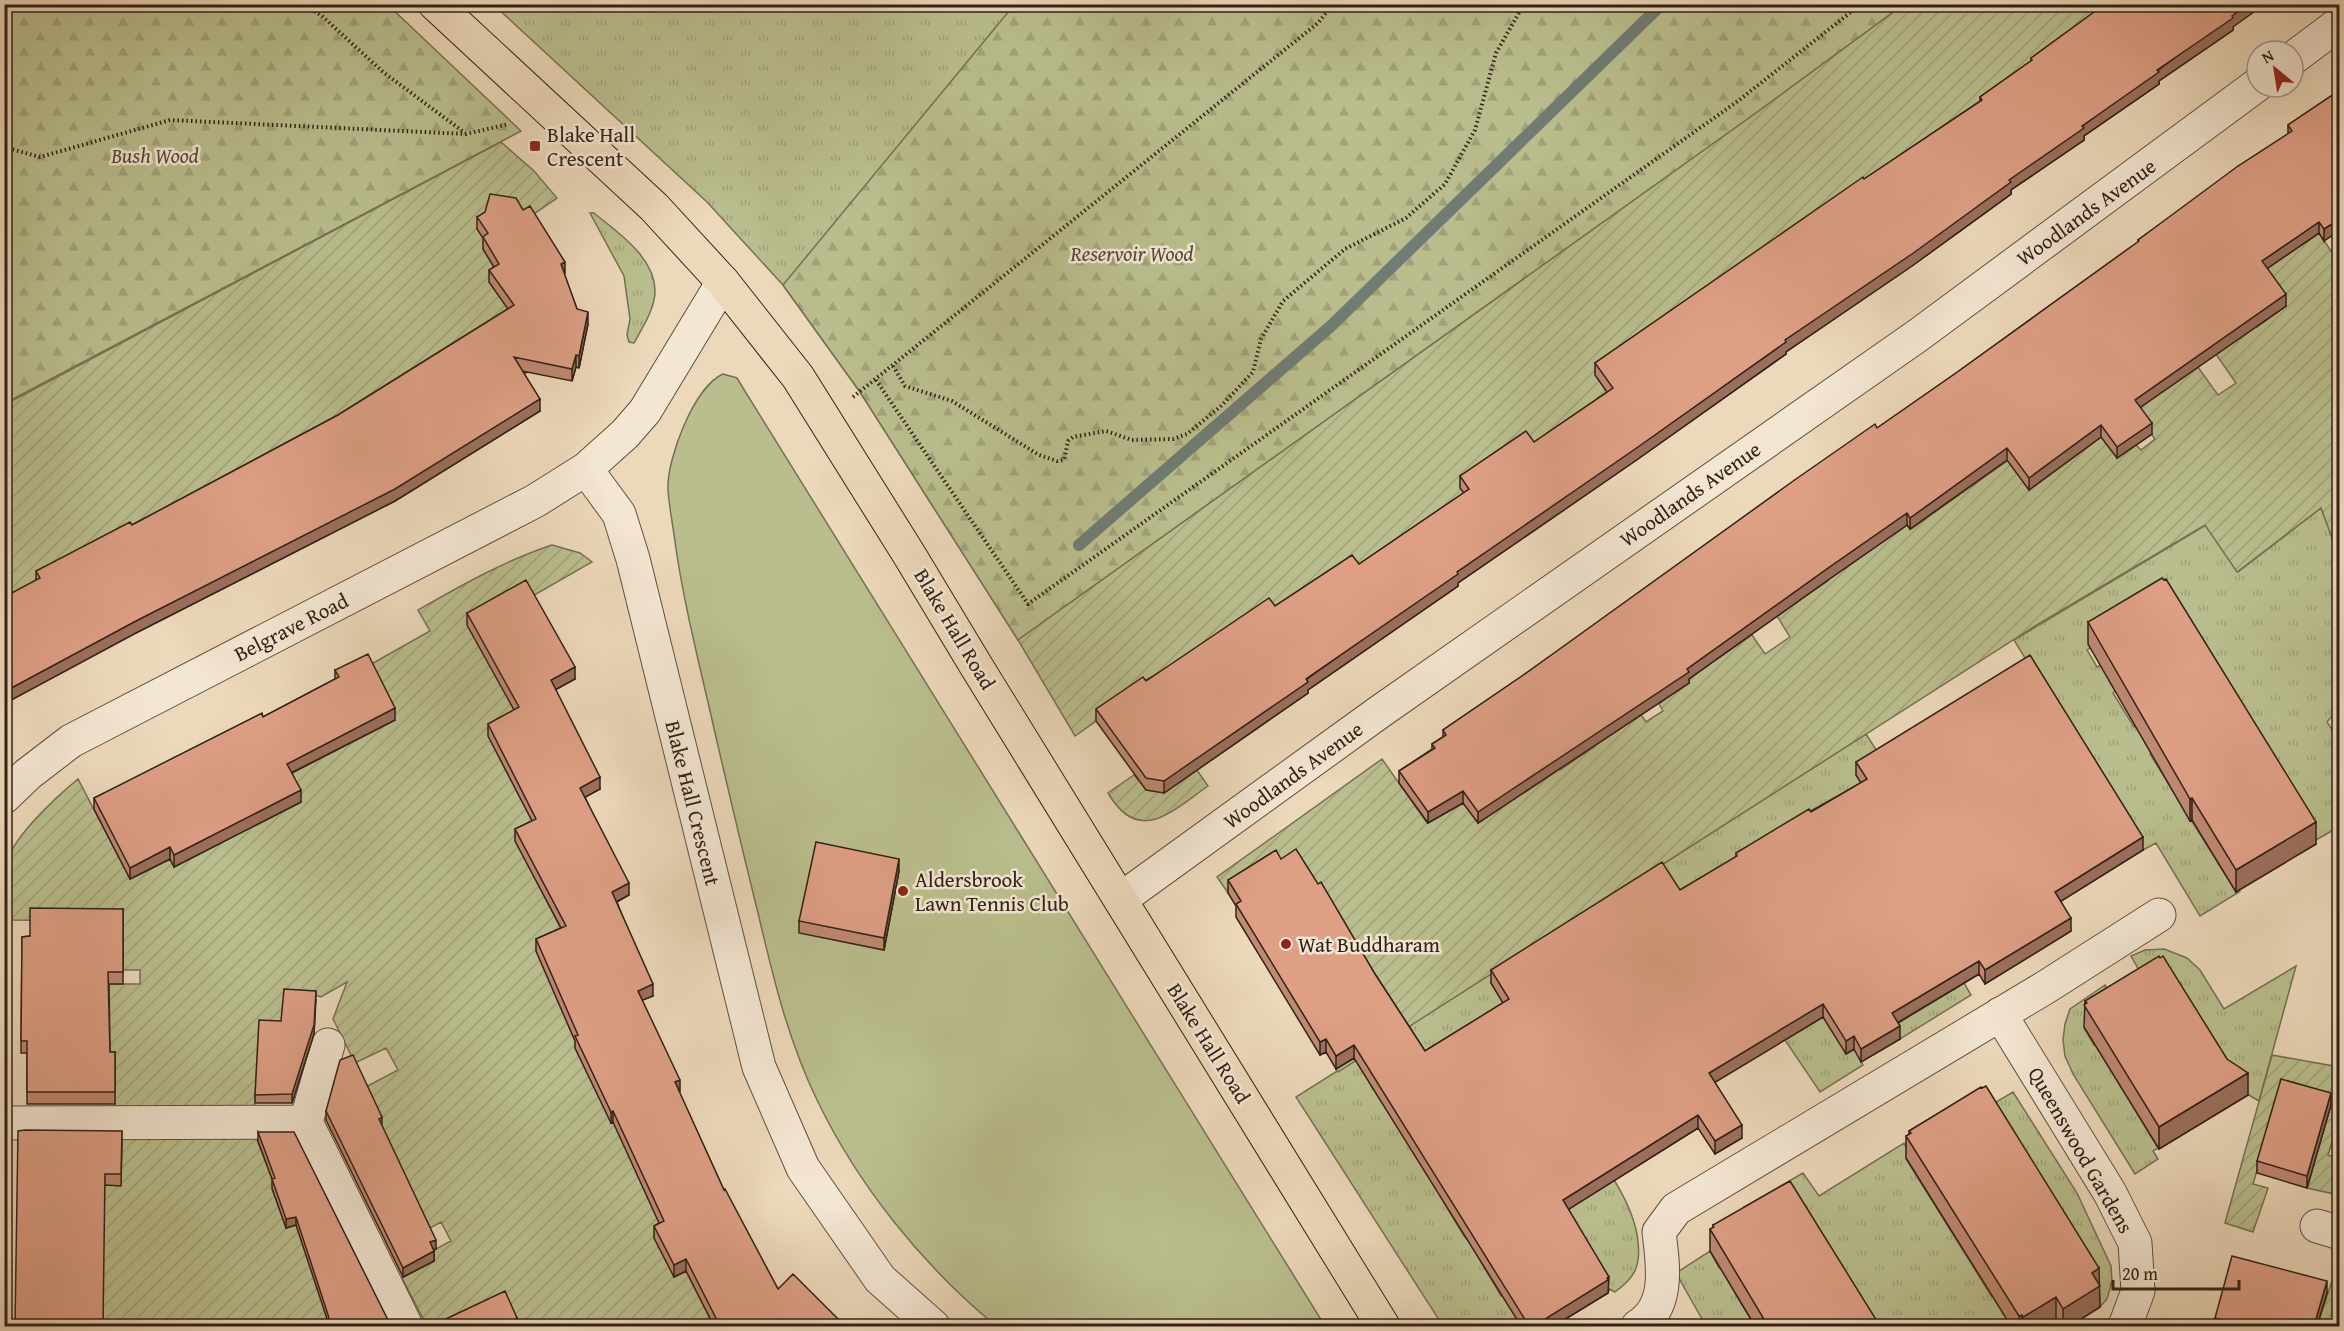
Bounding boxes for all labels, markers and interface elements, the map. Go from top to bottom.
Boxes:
north arrow [2245,39,2305,99]
text: N [2257,43,2278,69]
place label: Blake Hall Crescent [547,119,635,174]
marker: Blake Hall Crescent [528,139,542,153]
park label: Bush Wood [110,140,199,171]
street label: Woodlands Avenue [2010,151,2162,273]
park label: Reservoir Wood [1069,238,1194,269]
street label: Woodlands Avenue [1613,434,1767,554]
street label: Blake Hall Road [907,562,1004,696]
street label: Belgrave Road [228,585,354,669]
street label: Woodlands Avenue [1217,714,1369,836]
street label: Blake Hall Crescent [658,717,729,889]
place label: Aldersbrook Lawn Tennis Club [915,864,1069,919]
marker: Aldersbrook Lawn Tennis Club [896,884,910,898]
place label: Wat Buddharam [1298,929,1440,960]
marker: Wat Buddharam [1279,937,1293,951]
street label: Blake Hall Road [1160,977,1259,1110]
street label: Queenswood Gardens [2021,1061,2141,1239]
scale bar [2113,1253,2239,1291]
text: 20 m [2122,1260,2158,1287]

